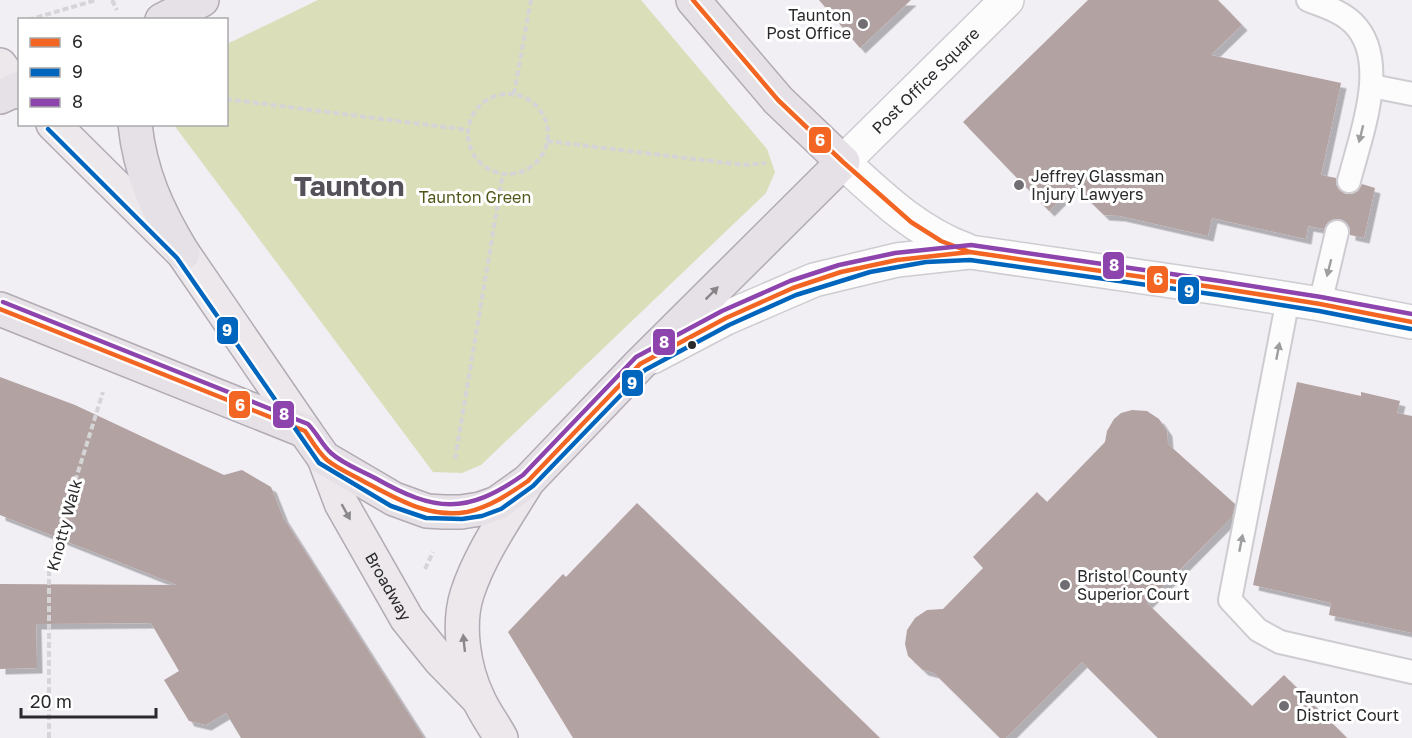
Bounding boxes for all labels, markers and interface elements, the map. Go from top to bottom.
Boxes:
place label: Taunton Post Office [766,5,851,43]
marker: Taunton Post Office [856,17,870,31]
legend [18,18,228,126]
street label: Post Office Square [868,23,983,138]
text: 6 [72,30,83,52]
text: 9 [72,60,83,82]
text: 8 [72,90,83,112]
one-way arrow [1355,124,1365,143]
line badge: 6 [808,126,832,154]
text: 6 [815,130,825,150]
place label: Jeffrey Glassman Injury Lawyers [1031,166,1164,204]
district label: Taunton [294,169,404,202]
marker: Jeffrey Glassman Injury Lawyers [1012,178,1026,192]
park label: Taunton Green [419,187,531,207]
line badge: 8 [1102,251,1125,280]
text: 8 [1109,255,1119,275]
one-way arrow [1323,259,1333,277]
line badge: 6 [1146,265,1169,294]
text: 6 [1153,269,1163,289]
line badge: 9 [1177,276,1200,305]
text: 9 [1184,281,1194,301]
one-way arrow [704,287,718,301]
line badge: 9 [216,316,239,345]
text: 9 [222,320,232,340]
line badge: 8 [652,328,676,356]
text: 8 [659,332,669,352]
unlabelled marker [686,339,698,351]
one-way arrow [1274,341,1283,360]
line badge: 9 [621,369,644,397]
text: 9 [627,373,637,393]
line badge: 6 [228,390,251,419]
text: 6 [235,395,245,415]
line badge: 8 [272,400,295,429]
text: 8 [279,404,289,424]
street label: Knotty Walk [42,477,86,573]
one-way arrow [341,504,351,521]
one-way arrow [1237,533,1246,552]
street label: Broadway [361,549,416,624]
place label: Bristol County Superior Court [1077,566,1190,604]
marker: Bristol County Superior Court [1058,578,1072,592]
one-way arrow [459,633,469,652]
scale bar [21,681,156,719]
place label: Taunton District Court [1296,687,1399,725]
text: 20 m [30,690,72,712]
marker: Taunton District Court [1277,699,1291,713]

